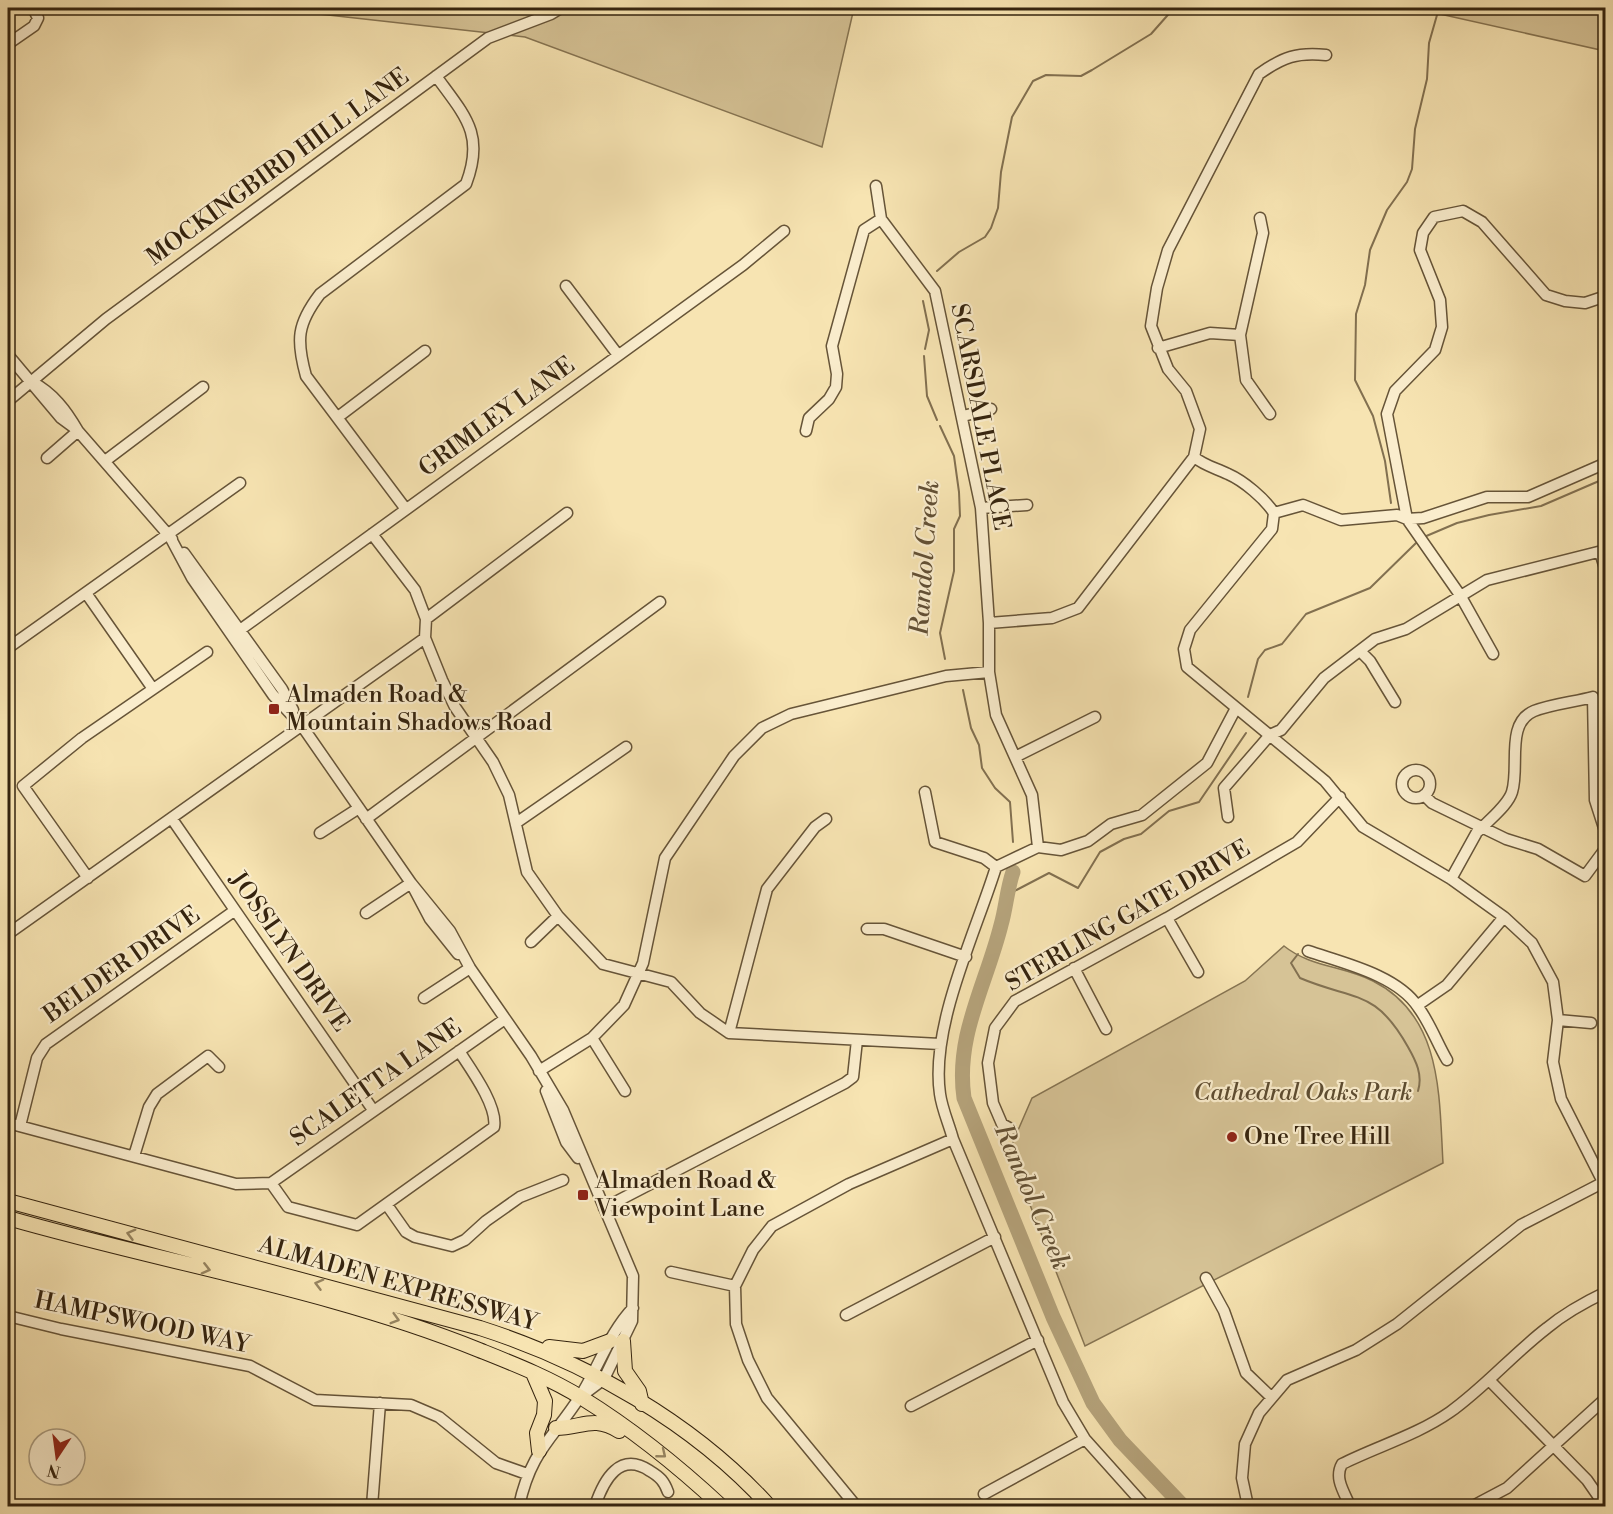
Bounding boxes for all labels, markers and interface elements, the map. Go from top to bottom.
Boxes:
street label: MOCKINGBIRD HILL LANE [141,62,415,272]
street label: SCARSDALE PLACE [943,301,1017,533]
street label: GRIMLEY LANE [413,350,581,484]
water label: Randol Creek [904,479,946,638]
place label: Almaden Road & Mountain Shadows Road [285,680,552,738]
marker: Almaden Road & Mountain Shadows Road [267,702,281,716]
street label: STERLING GATE DRIVE [1000,834,1256,998]
street label: JOSSLYN DRIVE [222,865,355,1038]
street label: BELDER DRIVE [37,900,206,1031]
street label: SCALETTA LANE [285,1013,467,1153]
park label: Cathedral Oaks Park [1194,1078,1412,1108]
water label: Randol Creek [987,1118,1077,1275]
place label: One Tree Hill [1244,1122,1391,1152]
marker: One Tree Hill [1225,1130,1239,1144]
place label: Almaden Road & Viewpoint Lane [594,1166,777,1224]
marker: Almaden Road & Viewpoint Lane [576,1188,590,1202]
one-way arrow [126,1229,137,1241]
street label: ALMADEN EXPRESSWAY [254,1229,542,1339]
one-way arrow [201,1262,211,1275]
one-way arrow [314,1279,324,1292]
street label: HAMPSWOOD WAY [32,1286,254,1361]
one-way arrow [389,1312,400,1324]
north arrow [27,1427,87,1487]
one-way arrow [655,1447,666,1458]
text: N [45,1459,62,1482]

